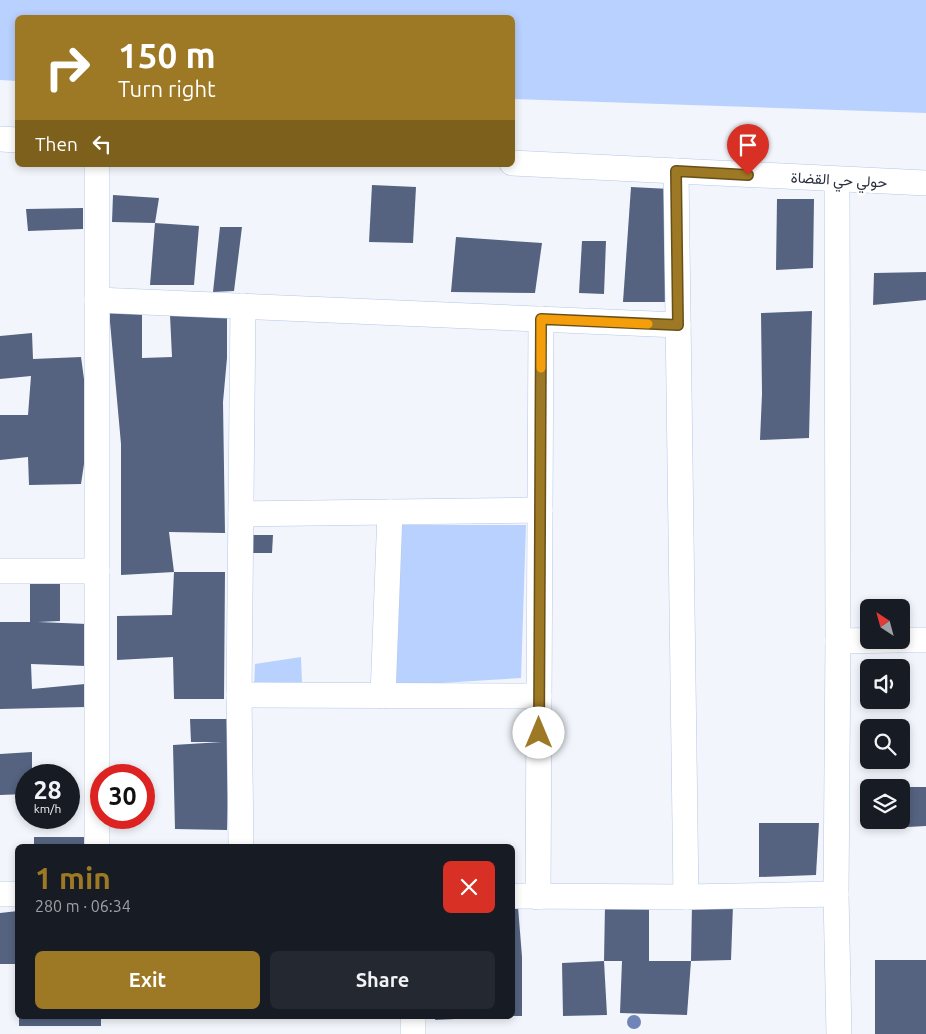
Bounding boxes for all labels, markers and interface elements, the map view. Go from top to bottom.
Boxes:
icon: right [35,35,100,100]
text: 150 m [118,35,216,75]
text: Turn right [118,76,216,101]
pin [727,124,769,175]
icon: left [88,130,116,158]
icon: arrive [734,131,762,159]
text: Then [35,133,78,155]
street label: حولي حي القضاة [790,168,888,196]
north arrow [860,599,910,649]
map controls [860,599,910,829]
button: sound [860,659,910,709]
position arrow [512,706,564,758]
button: search [860,719,910,769]
speed limit sign: 30 [90,764,155,829]
text: 28 [33,776,62,804]
button: layers [860,779,910,829]
text: km/h [34,802,61,815]
text: 1 min [35,861,111,895]
button: close [443,861,495,913]
text: 280 m · 06:34 [35,897,131,915]
button: Exit [35,951,260,1009]
button: Share [270,951,495,1009]

